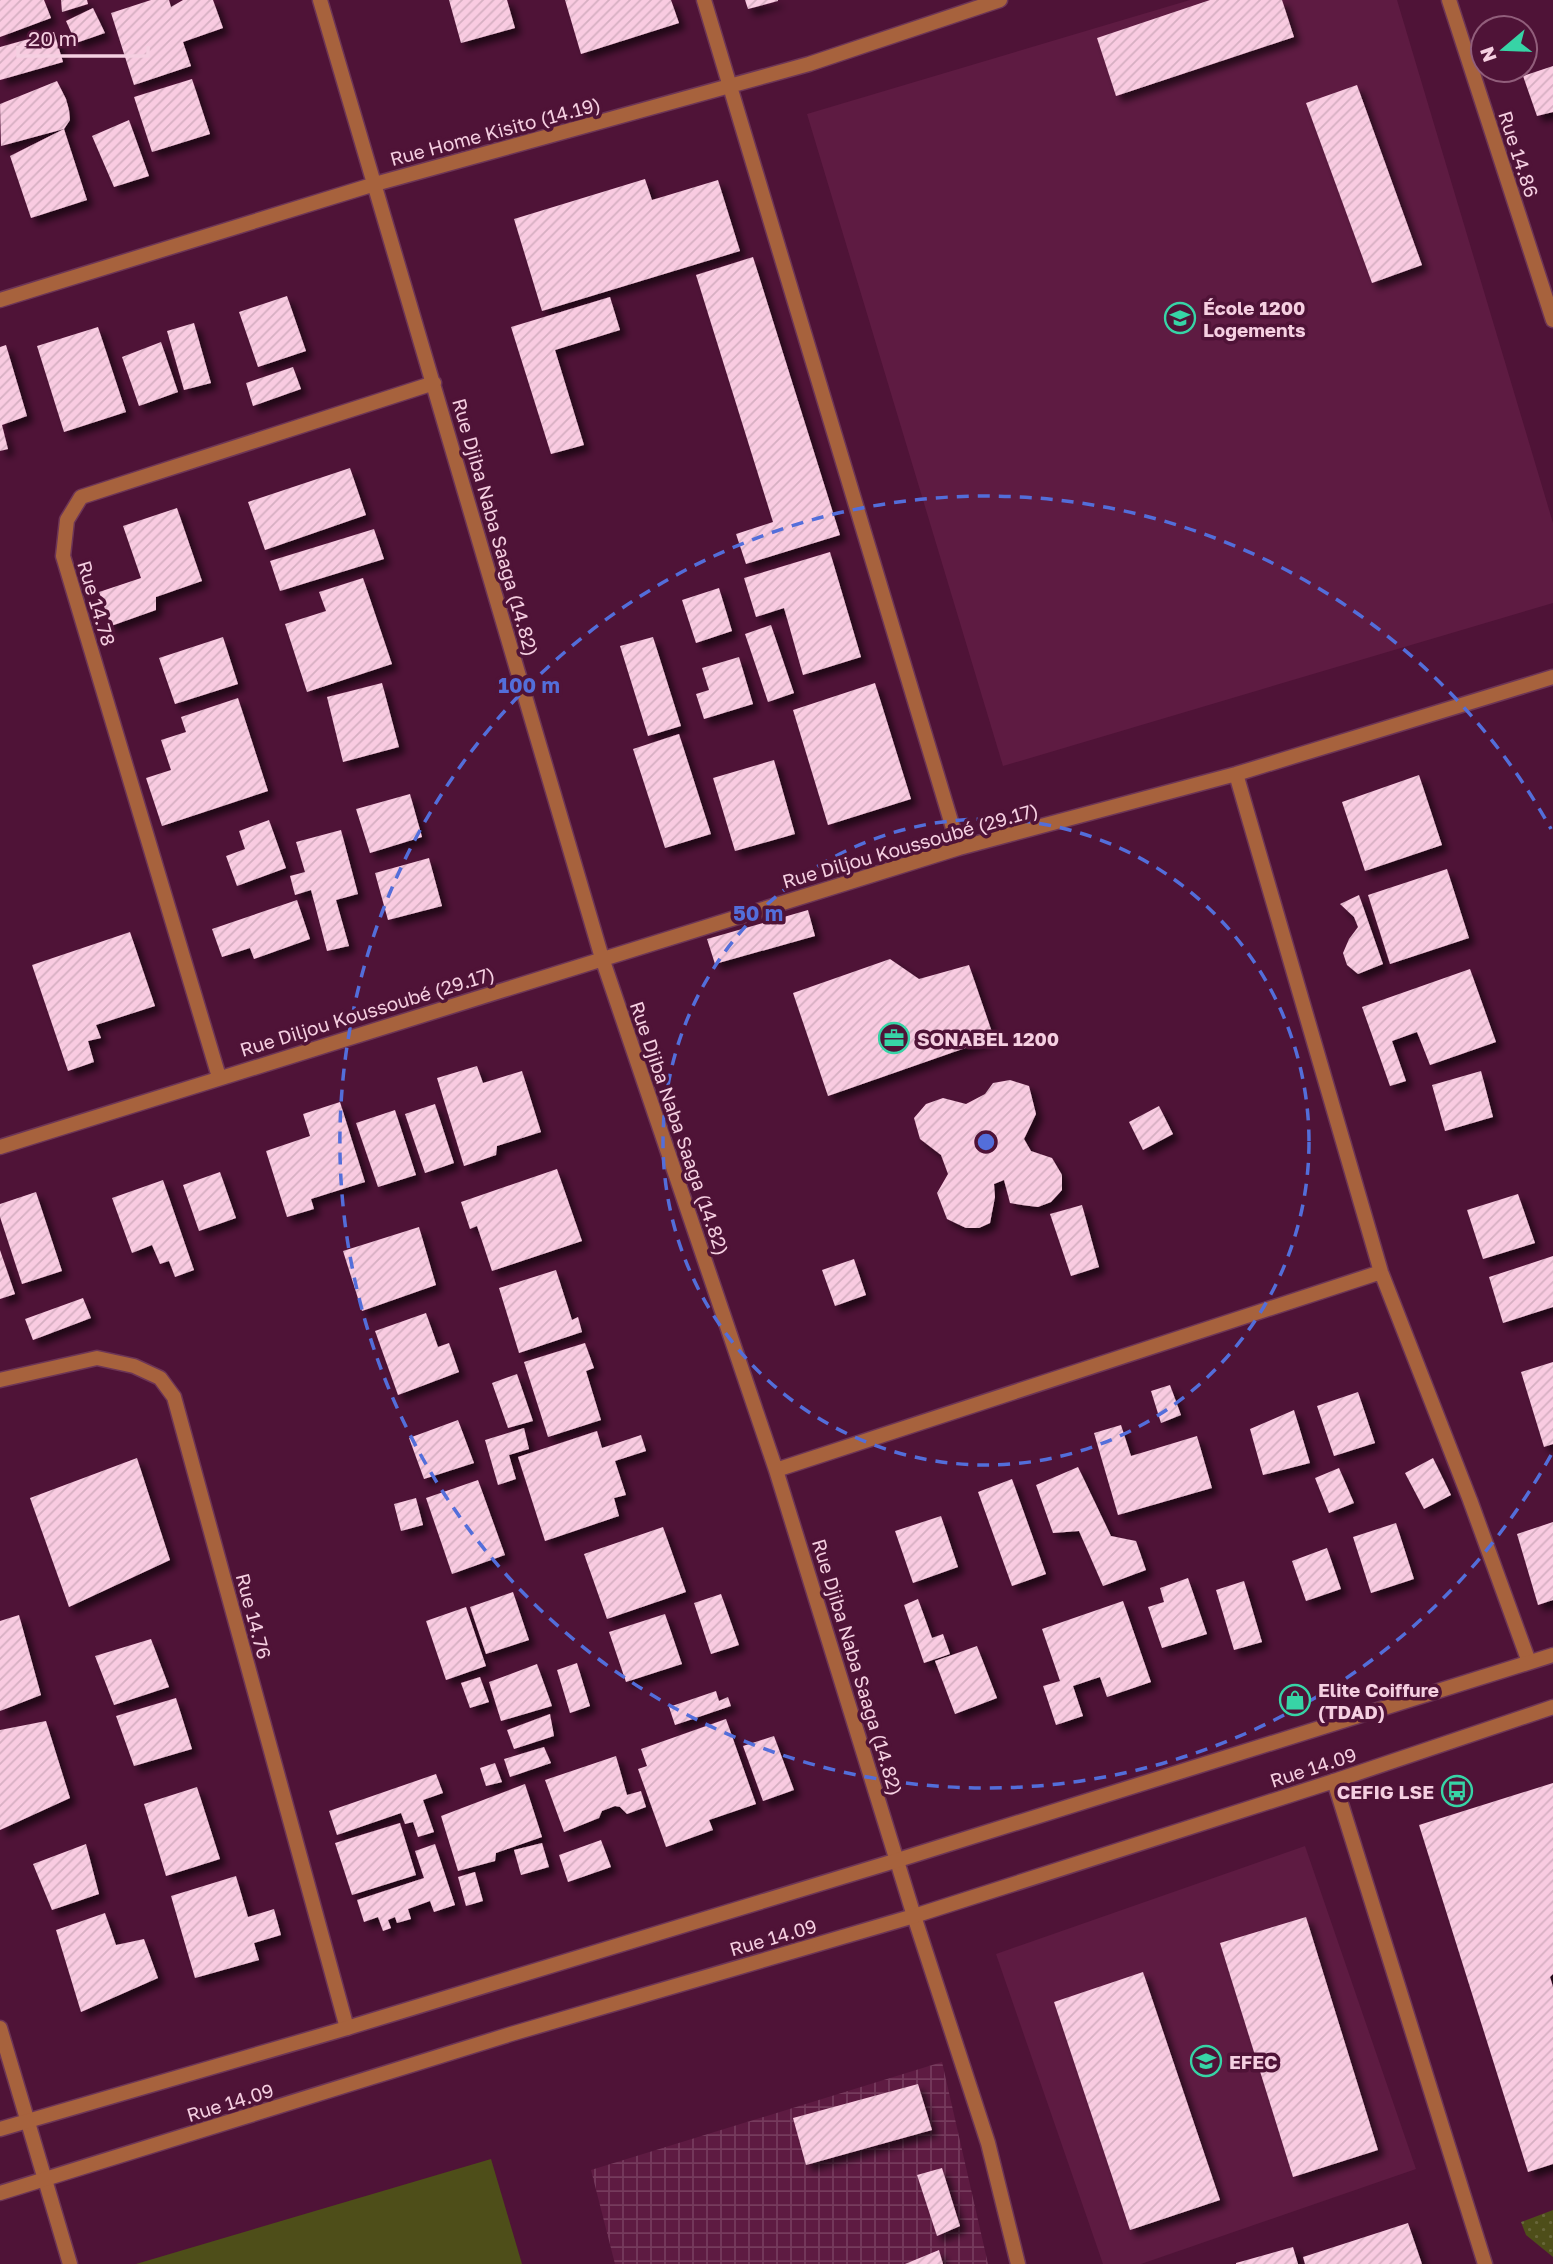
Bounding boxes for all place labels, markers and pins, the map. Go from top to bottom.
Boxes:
place label: École 1200 Logements [1203,296,1306,341]
school or university icon: École 1200 Logements [1163,301,1197,335]
office icon: SONABEL 1200 [877,1021,911,1055]
place label: SONABEL 1200 [917,1027,1059,1050]
centre of rings [974,1130,998,1154]
place label: Elite Coiffure (TDAD) [1318,1678,1439,1723]
shop icon: Elite Coiffure (TDAD) [1278,1683,1312,1717]
bus stop icon: CEFIG LSE [1440,1774,1474,1808]
place label: CEFIG LSE [1337,1780,1434,1803]
school or university icon: EFEC [1189,2044,1223,2078]
place label: EFEC [1229,2050,1277,2073]

